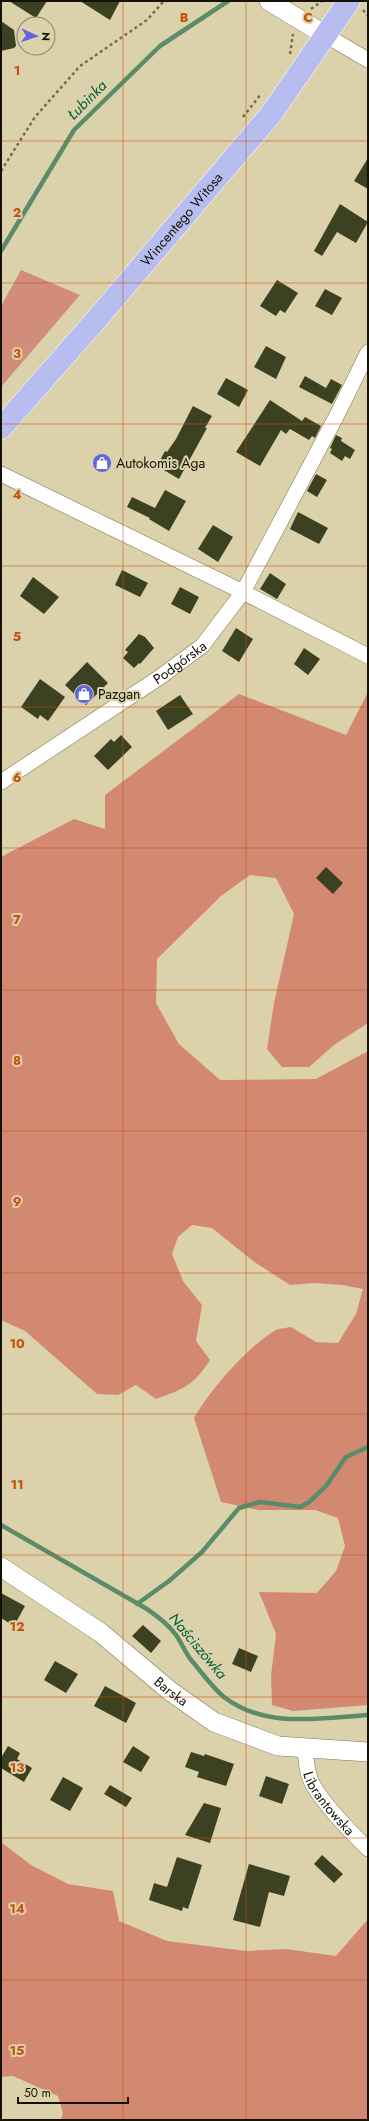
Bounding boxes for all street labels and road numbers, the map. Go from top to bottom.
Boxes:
street label: Wincentego Witosa [136,168,227,271]
street label: Podgórska [149,636,211,689]
street label: Barska [150,1672,192,1711]
street label: Librantowska [298,1769,359,1840]

